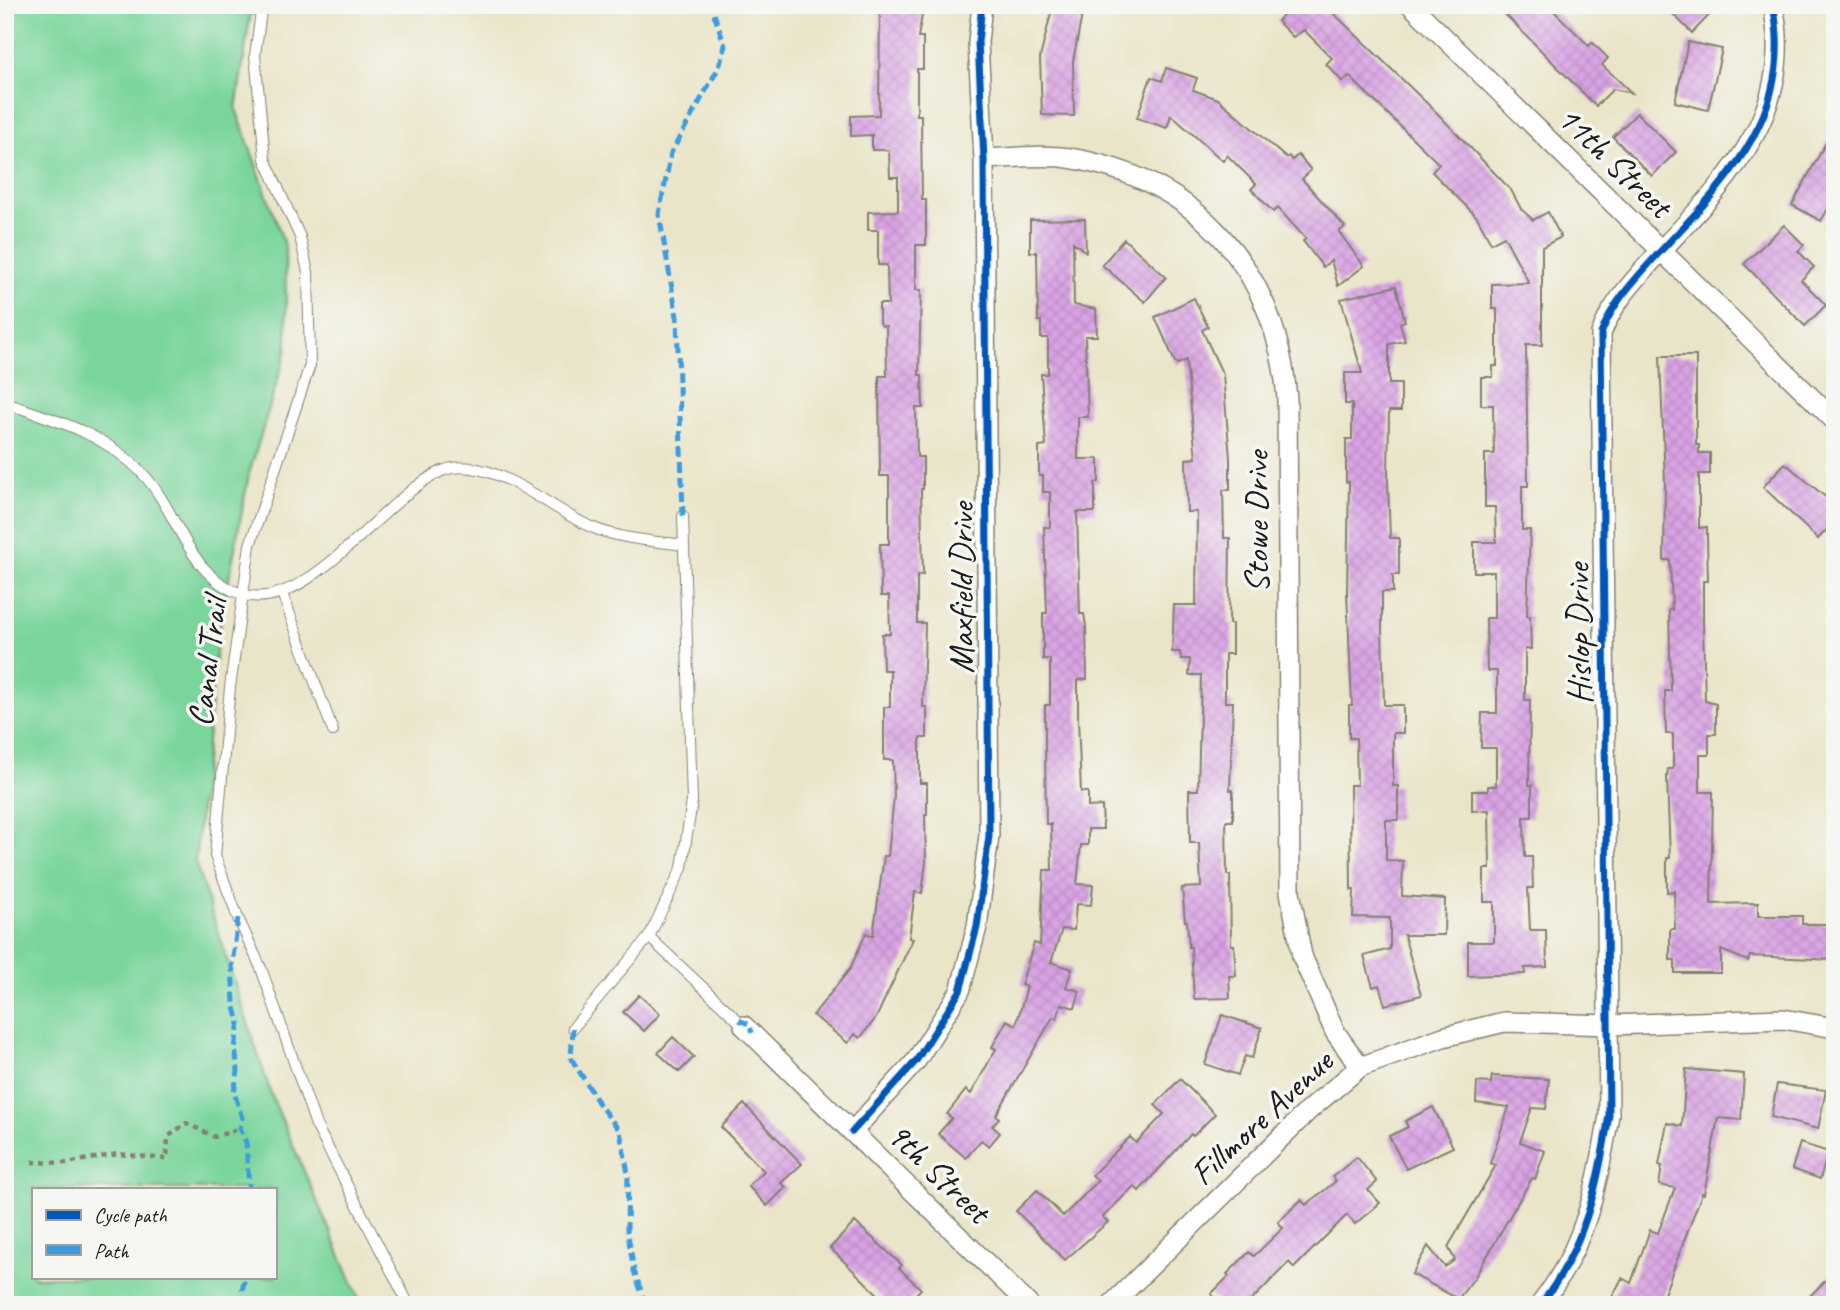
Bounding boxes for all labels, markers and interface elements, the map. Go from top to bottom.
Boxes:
street label: 11th Street [1548,96,1684,230]
street label: Stowe Drive [1234,448,1279,593]
street label: Maxfield Drive [939,500,984,673]
street label: Hislop Drive [1555,560,1602,705]
street label: Canal Trail [177,589,238,729]
street label: Fillmore Avenue [1180,1038,1344,1195]
street label: 9th Street [877,1112,1002,1235]
legend [32,1188,276,1278]
text: Cycle path [94,1202,167,1228]
text: Path [94,1238,130,1264]

